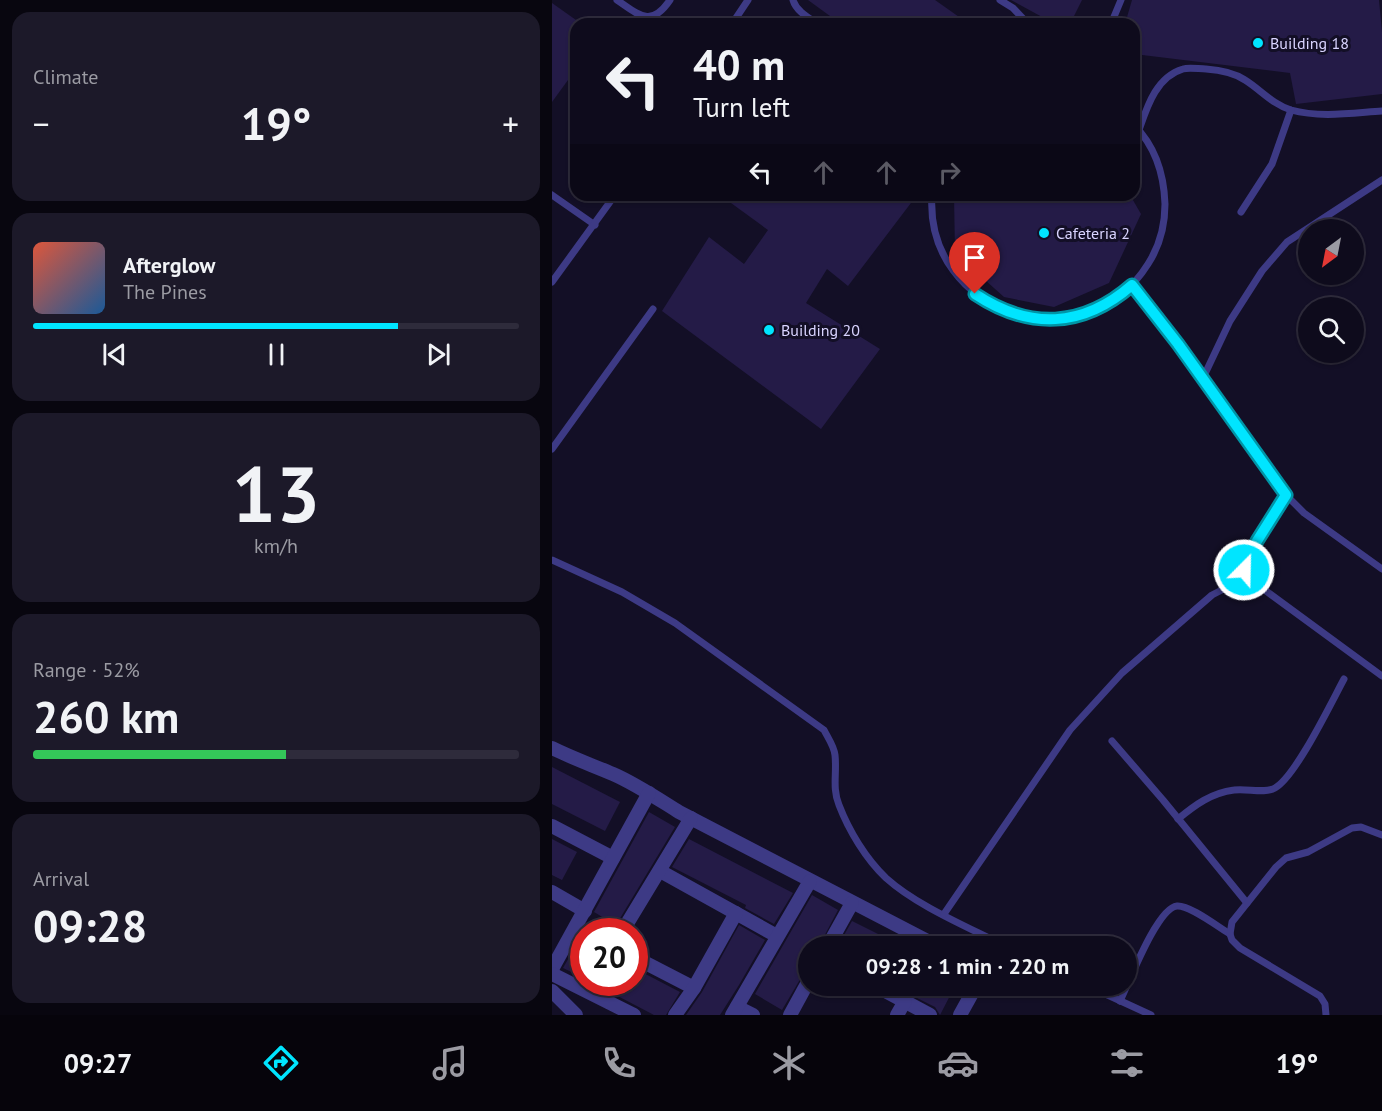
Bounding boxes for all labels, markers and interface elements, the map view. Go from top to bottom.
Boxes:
place label: Building 18 [1270,33,1349,53]
marker: Building 18 [1251,36,1265,50]
text: 40 m [693,37,785,92]
icon: left [594,42,672,120]
text: Climate [33,64,99,90]
text: Turn left [693,90,790,124]
text: 19° [241,94,311,152]
text: − [33,102,50,145]
text: + [502,102,519,145]
icon: left [744,156,777,189]
icon: ahead [807,156,840,189]
icon: ahead [870,156,903,189]
icon: right [933,156,966,189]
north arrow [1298,219,1364,285]
map controls [1298,219,1364,363]
place label: Cafeteria 2 [1056,223,1130,243]
marker: Cafeteria 2 [1037,226,1051,240]
pin [949,232,1000,294]
icon: arrive [958,241,991,274]
text: Afterglow [123,251,215,279]
text: The Pines [123,279,207,305]
button: search [1298,297,1364,363]
place label: Building 20 [781,320,860,340]
marker: Building 20 [762,323,776,337]
icon: previous [98,338,131,371]
icon: pause [260,338,293,371]
icon: next [422,338,455,371]
text: 13 [232,443,320,544]
text: km/h [254,533,298,559]
position arrow [1212,538,1276,602]
text: Range · 52% [33,657,140,683]
text: 260 km [33,687,179,745]
text: Arrival [33,866,89,892]
text: 09:28 [33,896,147,954]
speed limit sign: 20 [570,918,648,996]
text: 09:28 · 1 min · 220 m [866,952,1069,980]
icon: directions [260,1042,302,1084]
icon: music [429,1042,471,1084]
icon: phone [598,1042,640,1084]
icon: climate [768,1042,810,1084]
icon: car [937,1042,979,1084]
icon: filters [1106,1042,1148,1084]
text: 09:27 [64,1046,132,1080]
text: 19° [1276,1046,1318,1080]

